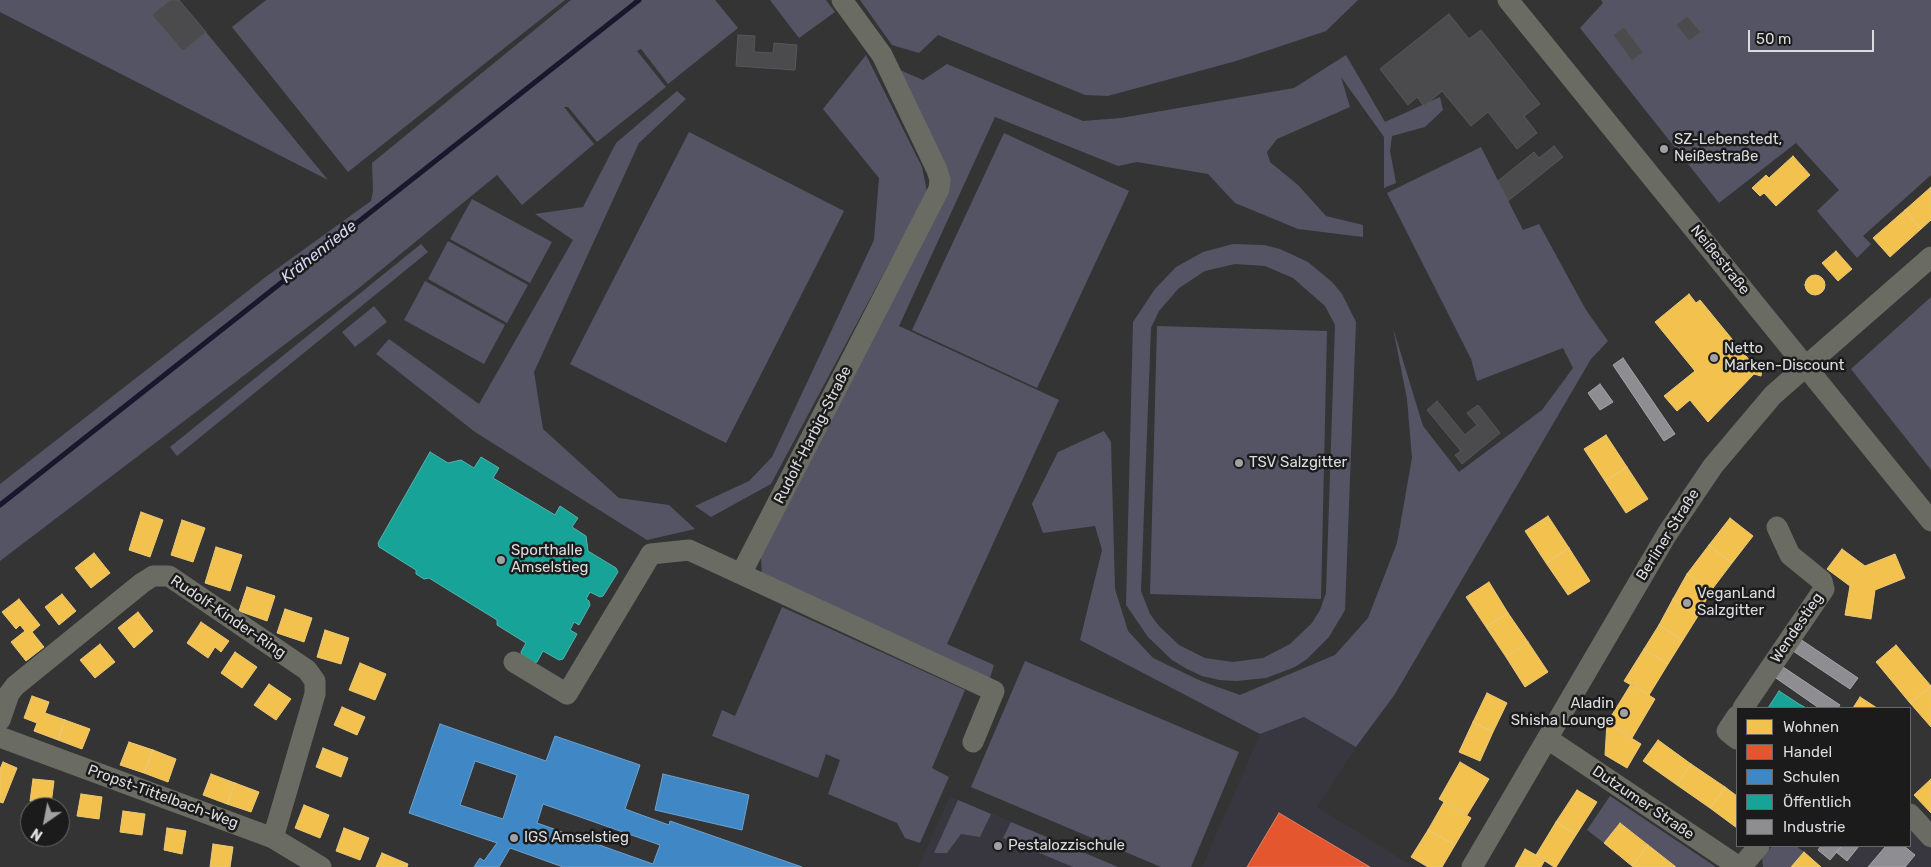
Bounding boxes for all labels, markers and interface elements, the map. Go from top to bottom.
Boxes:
scale bar [1751,20,1877,52]
text: 50 m [1756,30,1791,48]
place label: SZ-Lebenstedt, Neißestraße [1674,131,1782,166]
marker: SZ-Lebenstedt, Neißestraße [1658,143,1670,155]
water label: Krähenriede [277,217,361,287]
street label: Neißestraße [1686,222,1754,298]
place label: Netto Marken-Discount [1724,340,1844,375]
marker: Netto Marken-Discount [1708,352,1720,364]
street label: Rudolf-Harbig-Straße [770,363,856,507]
place label: TSV Salzgitter [1249,454,1347,472]
marker: TSV Salzgitter [1233,457,1245,469]
street label: Berliner Straße [1633,486,1703,584]
place label: Sporthalle Amselstieg [511,542,589,577]
marker: Sporthalle Amselstieg [495,554,507,566]
street label: Rudolf-Kinder-Ring [167,572,289,662]
place label: VeganLand Salzgitter [1697,585,1776,620]
street label: Wendestieg [1767,589,1827,667]
marker: VeganLand Salzgitter [1681,597,1693,609]
place label: Aladin Shisha Lounge [1511,695,1614,730]
marker: Aladin Shisha Lounge [1618,707,1630,719]
legend [1736,707,1911,847]
text: Wohnen [1783,718,1839,736]
text: Handel [1783,743,1832,761]
street label: Propst-Tittelbach-Weg [85,761,241,833]
street label: Dutzumer Straße [1589,762,1697,844]
text: Schulen [1783,768,1840,786]
text: Öffentlich [1783,793,1851,811]
north arrow [20,797,70,847]
text: Industrie [1783,818,1845,836]
text: N [28,824,46,844]
place label: IGS Amselstieg [524,829,629,847]
marker: IGS Amselstieg [508,832,520,844]
place label: Pestalozzischule [1008,837,1125,855]
marker: Pestalozzischule [992,840,1004,852]

